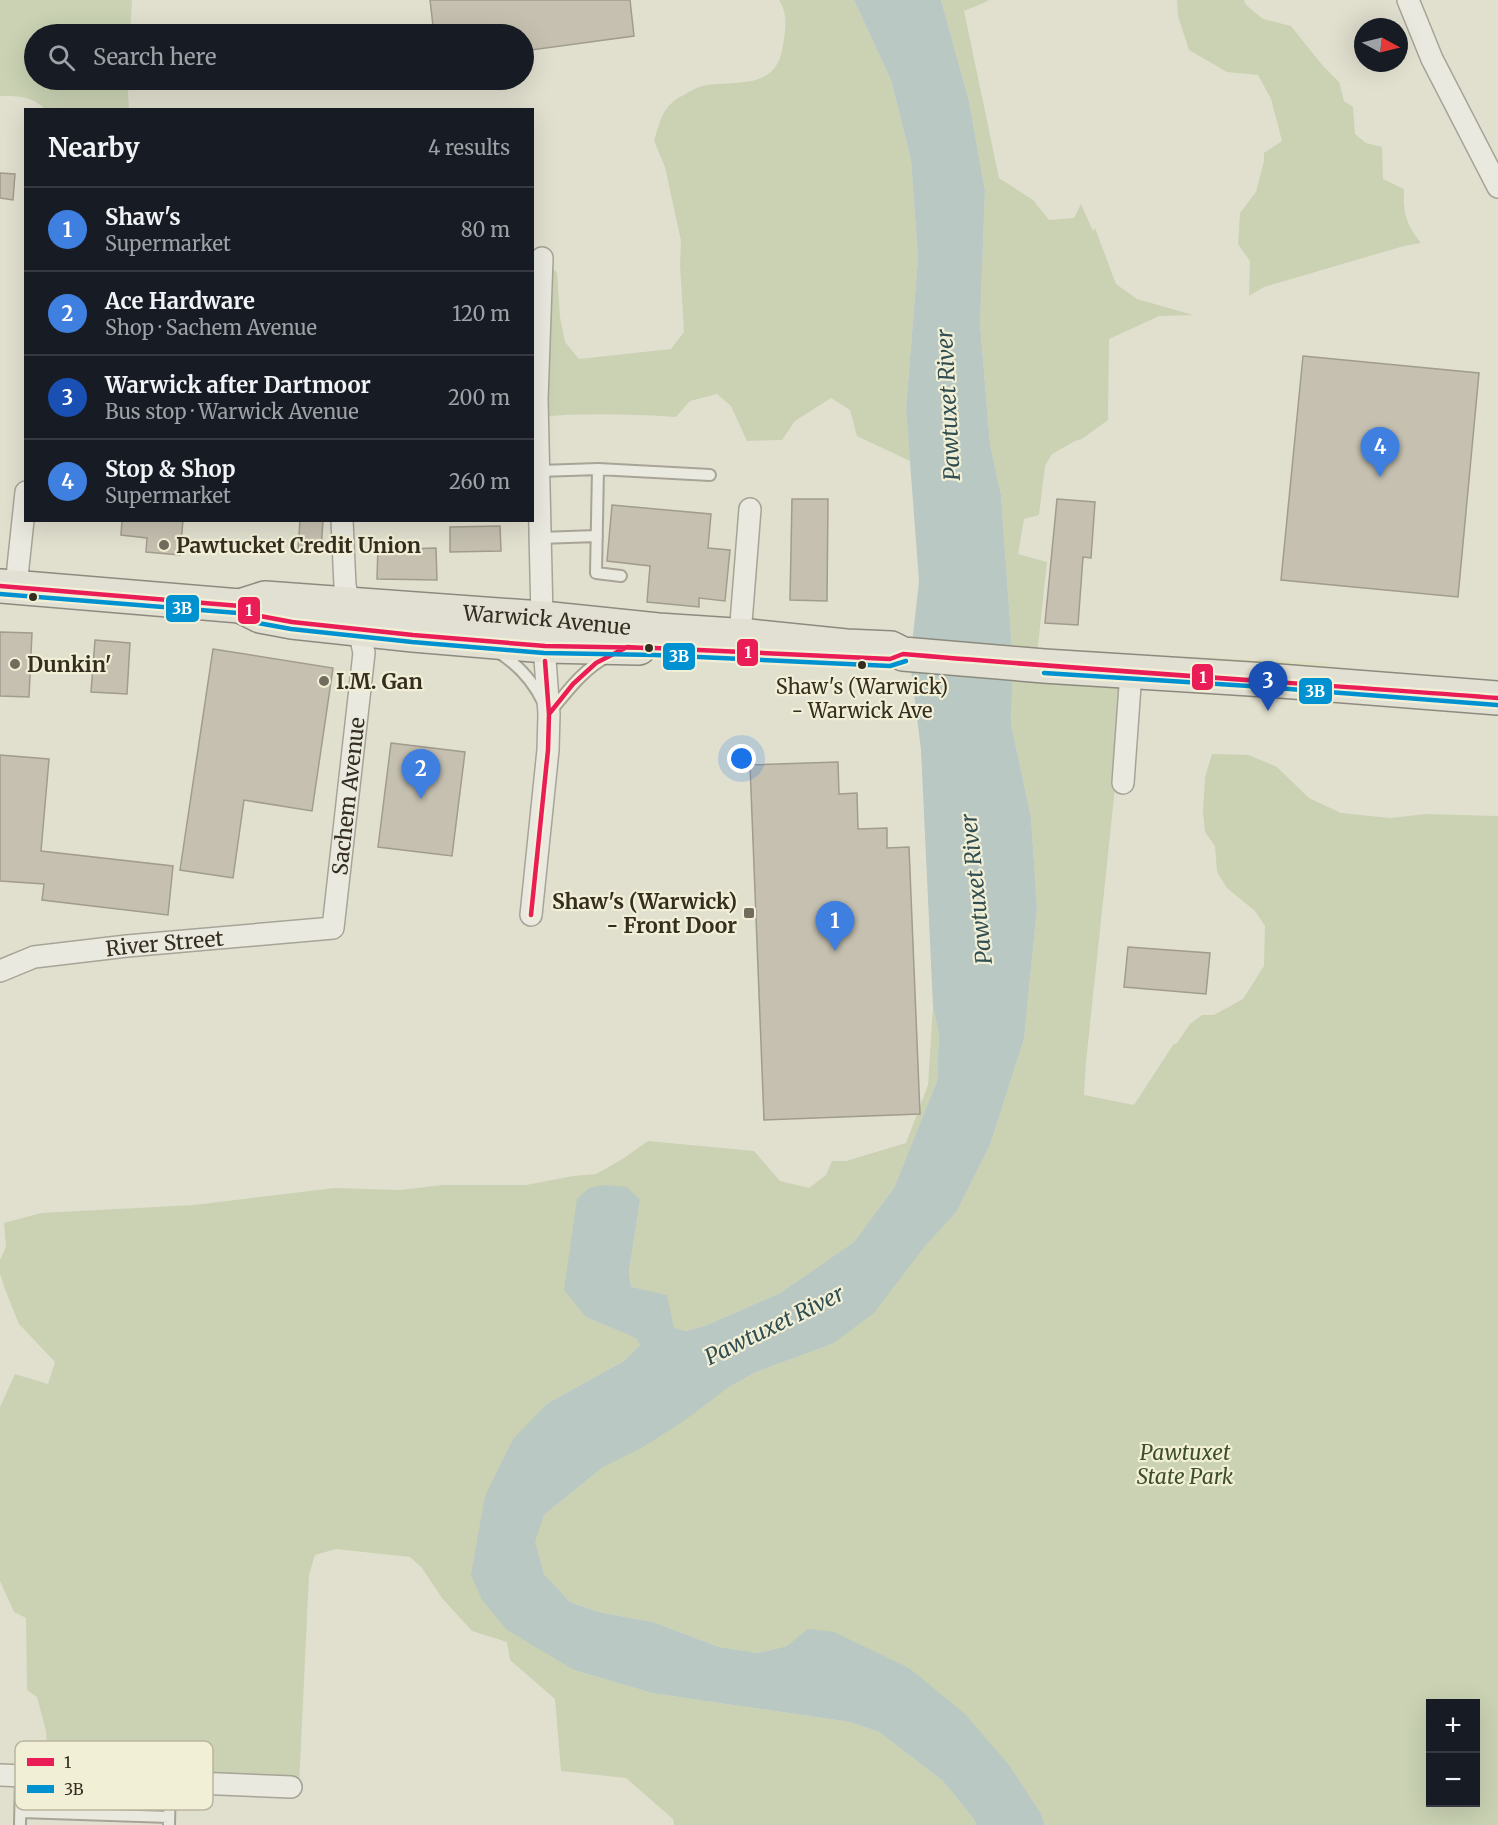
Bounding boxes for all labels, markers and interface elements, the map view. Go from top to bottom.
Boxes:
north arrow [1354,18,1408,72]
search box [24,24,534,90]
icon: search [45,41,78,74]
text: Search here [93,43,216,71]
text: Nearby [48,131,140,164]
text: 4 results [428,135,510,160]
text: Shaw's [105,203,181,231]
text: 1 [63,217,72,242]
text: 80 m [461,217,510,242]
text: Supermarket [105,231,231,256]
text: Ace Hardware [105,287,255,315]
text: 2 [62,301,73,326]
text: 120 m [452,301,510,326]
text: Shop · Sachem Avenue [105,315,317,340]
water label: Pawtuxet River [930,327,966,481]
text: Warwick after Dartmoor [105,371,371,399]
text: 3 [62,385,73,410]
text: 200 m [448,385,510,410]
text: Bus stop · Warwick Avenue [105,399,359,424]
pin: 4 [1360,428,1400,477]
text: Stop & Shop [105,455,236,483]
text: 4 [61,469,74,494]
text: 260 m [449,469,510,494]
text: Supermarket [105,483,231,508]
place label: Pawtucket Credit Union [176,532,421,559]
marker: Pawtucket Credit Union [157,538,171,552]
unlabelled marker [27,591,39,603]
line badge: 3B [165,594,200,623]
line badge: 1 [237,596,261,625]
text: 3B [172,598,192,618]
street label: Warwick Avenue [461,599,632,641]
text: 1 [245,600,253,620]
line badge: 1 [736,638,759,667]
unlabelled marker [643,642,655,654]
line badge: 3B [662,642,696,671]
text: 1 [744,642,752,662]
text: 3B [669,646,689,666]
place label: Dunkin' [27,651,111,678]
marker: Dunkin' [8,657,22,671]
marker: Shaw's (Warwick) - Warwick Ave [856,659,868,671]
pin: 3 [1248,662,1288,711]
line badge: 1 [1191,663,1214,691]
text: 1 [1199,667,1207,687]
place label: I.M. Gan [336,668,423,695]
marker: I.M. Gan [317,674,331,688]
place label: Shaw's (Warwick) - Warwick Ave [776,674,948,723]
line badge: 3B [1298,677,1333,705]
text: 3B [1305,681,1325,701]
street label: Sachem Avenue [326,716,370,876]
your location [727,744,756,773]
pin: 2 [402,750,440,799]
water label: Pawtuxet River [954,811,998,966]
place label: Shaw's (Warwick) - Front Door [552,888,737,939]
pin: 1 [816,902,854,951]
marker: Shaw's (Warwick) - Front Door [742,906,756,920]
street label: River Street [104,924,225,962]
water label: Pawtuxet River [700,1279,849,1371]
park label: Pawtuxet State Park [1137,1439,1234,1490]
map controls [1426,1699,1480,1807]
button: + [1426,1699,1480,1753]
legend [15,1741,213,1810]
text: 1 [64,1752,71,1772]
button: − [1426,1753,1480,1807]
text: 3B [64,1779,84,1799]

